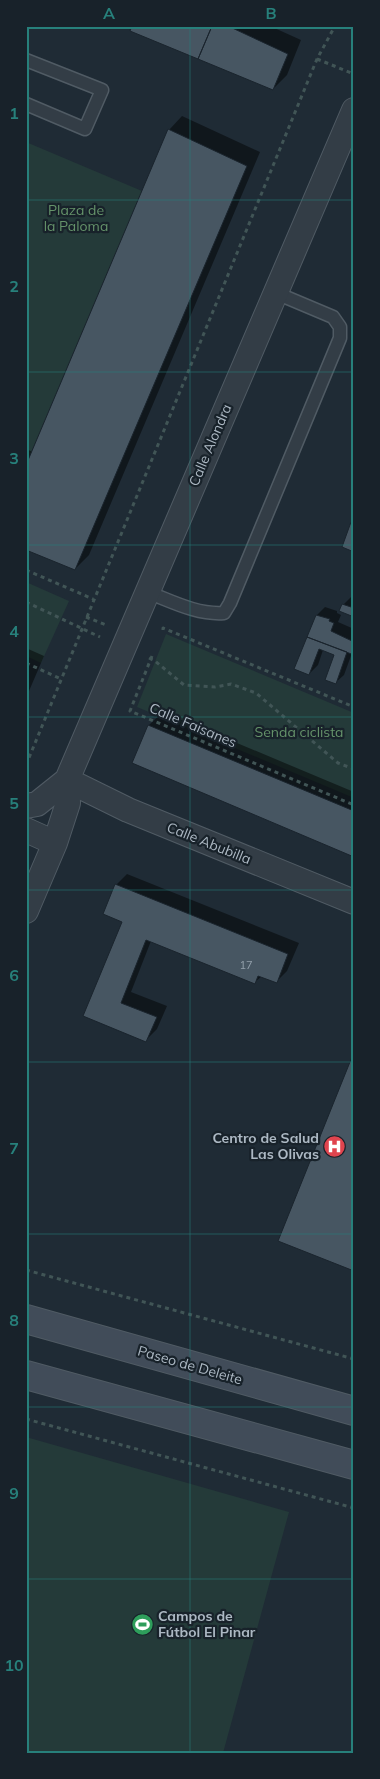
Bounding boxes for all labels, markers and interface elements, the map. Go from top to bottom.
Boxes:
text: A [103,3,115,23]
text: B [265,3,277,23]
text: 1 [9,103,19,123]
park label: Plaza de la Paloma [44,201,108,235]
text: 2 [9,276,19,296]
street label: Calle Alondra [185,401,235,489]
text: 3 [9,448,19,468]
text: 4 [9,621,19,641]
street label: Calle Faisanes [147,699,239,751]
park label: Senda ciclista [254,723,344,741]
text: 5 [9,793,19,813]
street label: Calle Abubilla [164,818,254,868]
house number: 17 [239,958,253,972]
text: 6 [9,965,19,985]
place label: Centro de Salud Las Olivas [212,1129,319,1163]
hospital icon: Centro de Salud Las Olivas [323,1134,347,1158]
text: 7 [9,1138,19,1158]
text: 8 [9,1310,19,1330]
street label: Paseo de Deleite [136,1341,244,1389]
text: 9 [9,1483,19,1503]
place label: Campos de Fútbol El Pinar [158,1607,256,1641]
sports icon: Campos de Fútbol El Pinar [130,1612,154,1636]
text: 10 [4,1655,24,1675]

